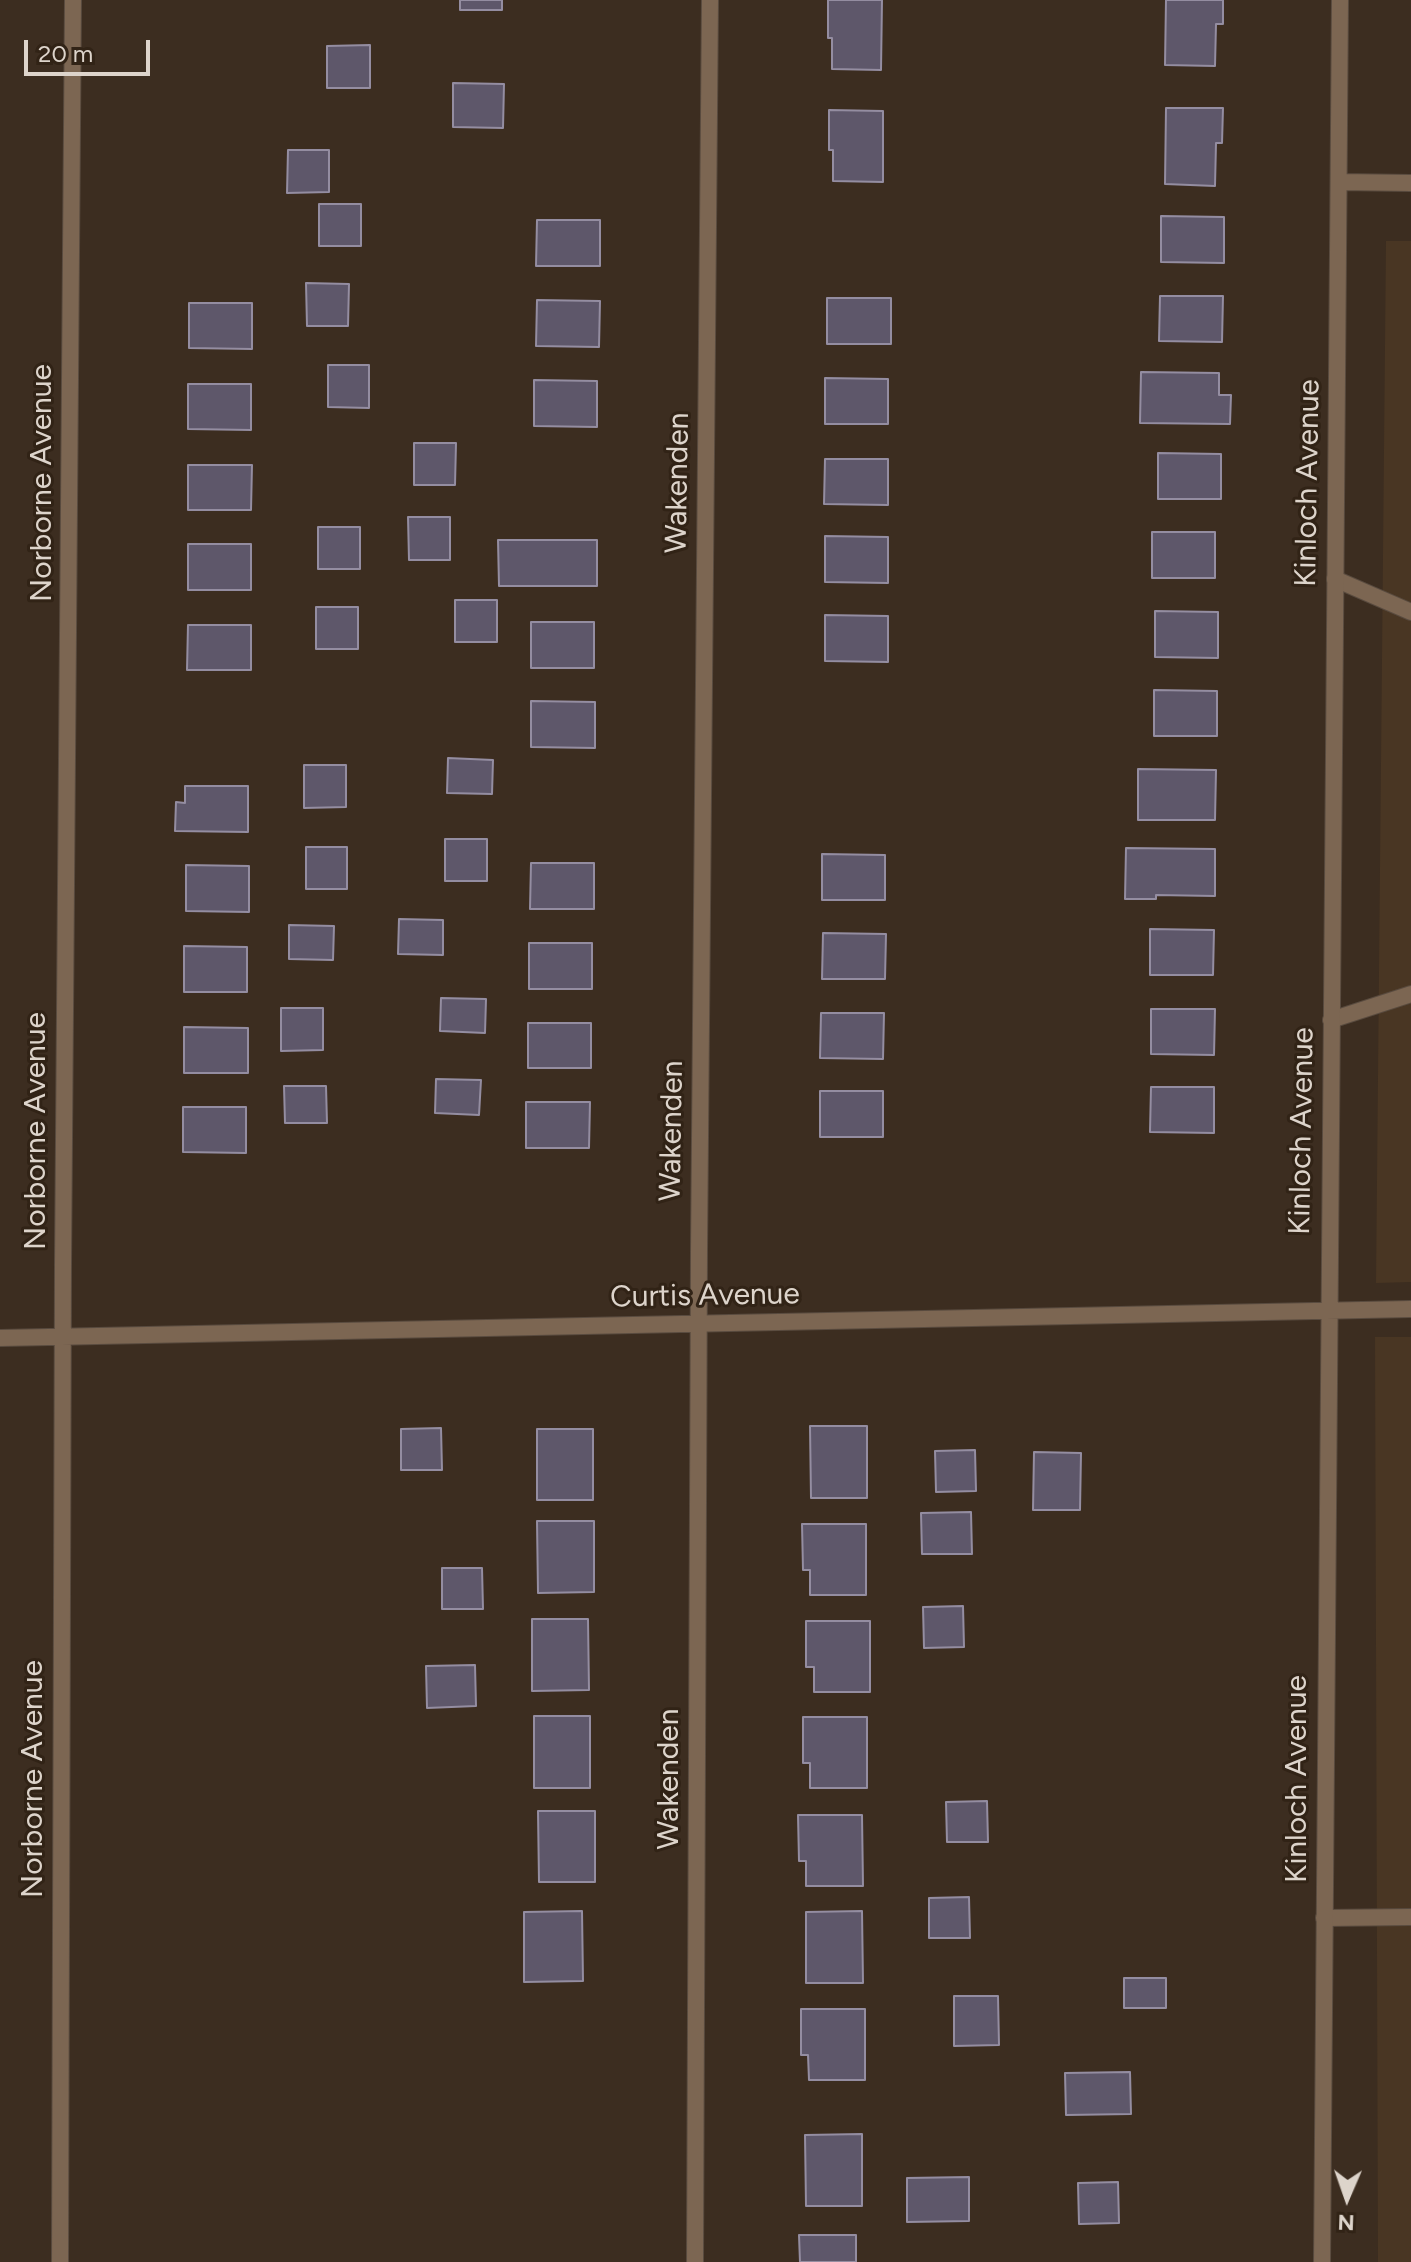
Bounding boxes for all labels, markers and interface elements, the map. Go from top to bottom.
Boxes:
scale bar [28,24,154,74]
text: 20 m [38,39,93,68]
street label: Norborne Avenue [24,364,60,602]
street label: Kinloch Avenue [1288,379,1328,587]
street label: Wakenden [659,412,697,554]
street label: Norborne Avenue [18,1012,54,1250]
street label: Kinloch Avenue [1282,1027,1322,1235]
street label: Wakenden [653,1060,691,1202]
street label: Curtis Avenue [610,1276,800,1316]
street label: Norborne Avenue [15,1660,51,1898]
street label: Kinloch Avenue [1279,1675,1315,1883]
street label: Wakenden [651,1709,687,1849]
north arrow [1307,2158,1387,2238]
text: N [1337,2209,1355,2236]

